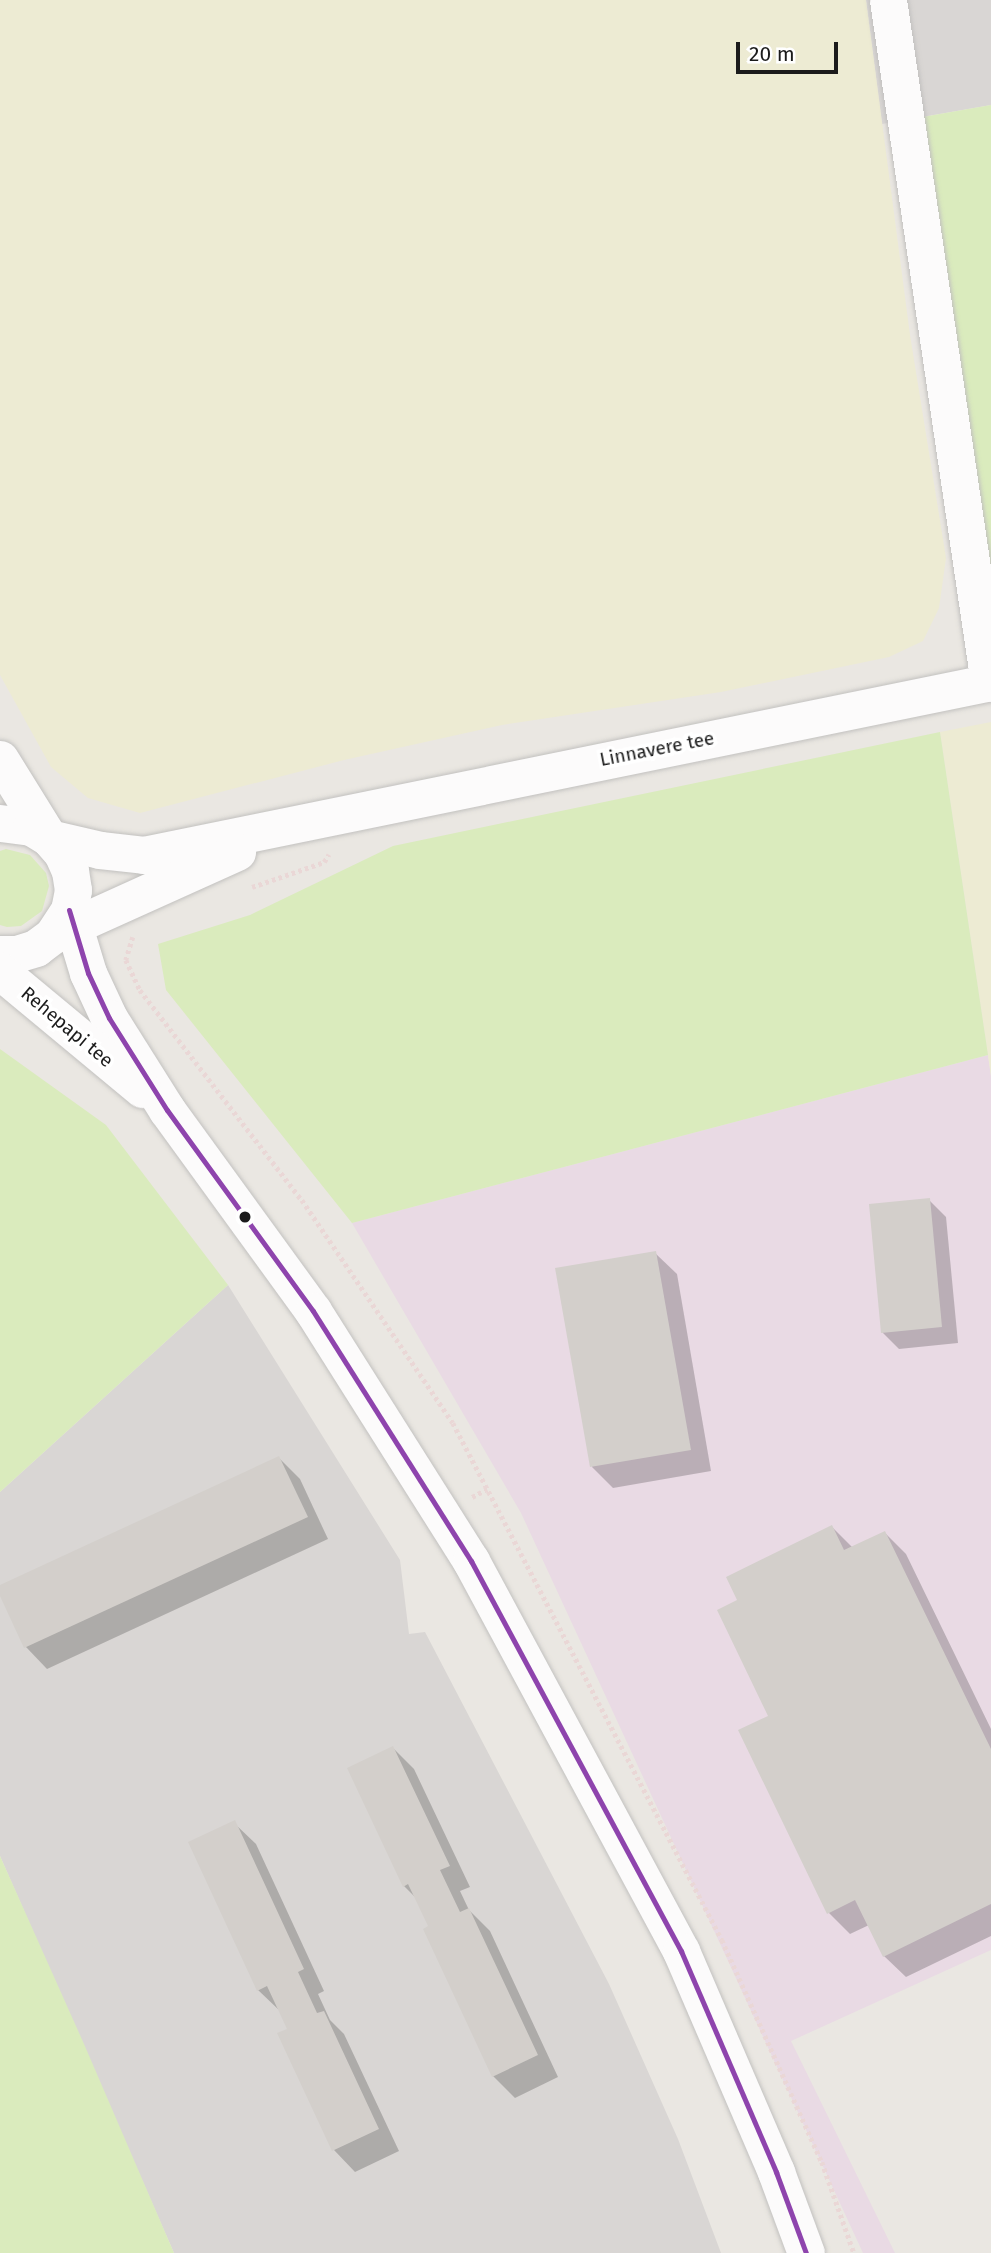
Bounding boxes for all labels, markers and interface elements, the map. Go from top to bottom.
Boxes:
scale bar [739,28,841,72]
text: 20 m [749,41,795,67]
street label: Linnavere tee [598,727,716,771]
street label: Rehepapi tee [16,982,118,1072]
unlabelled marker [238,1210,252,1224]

